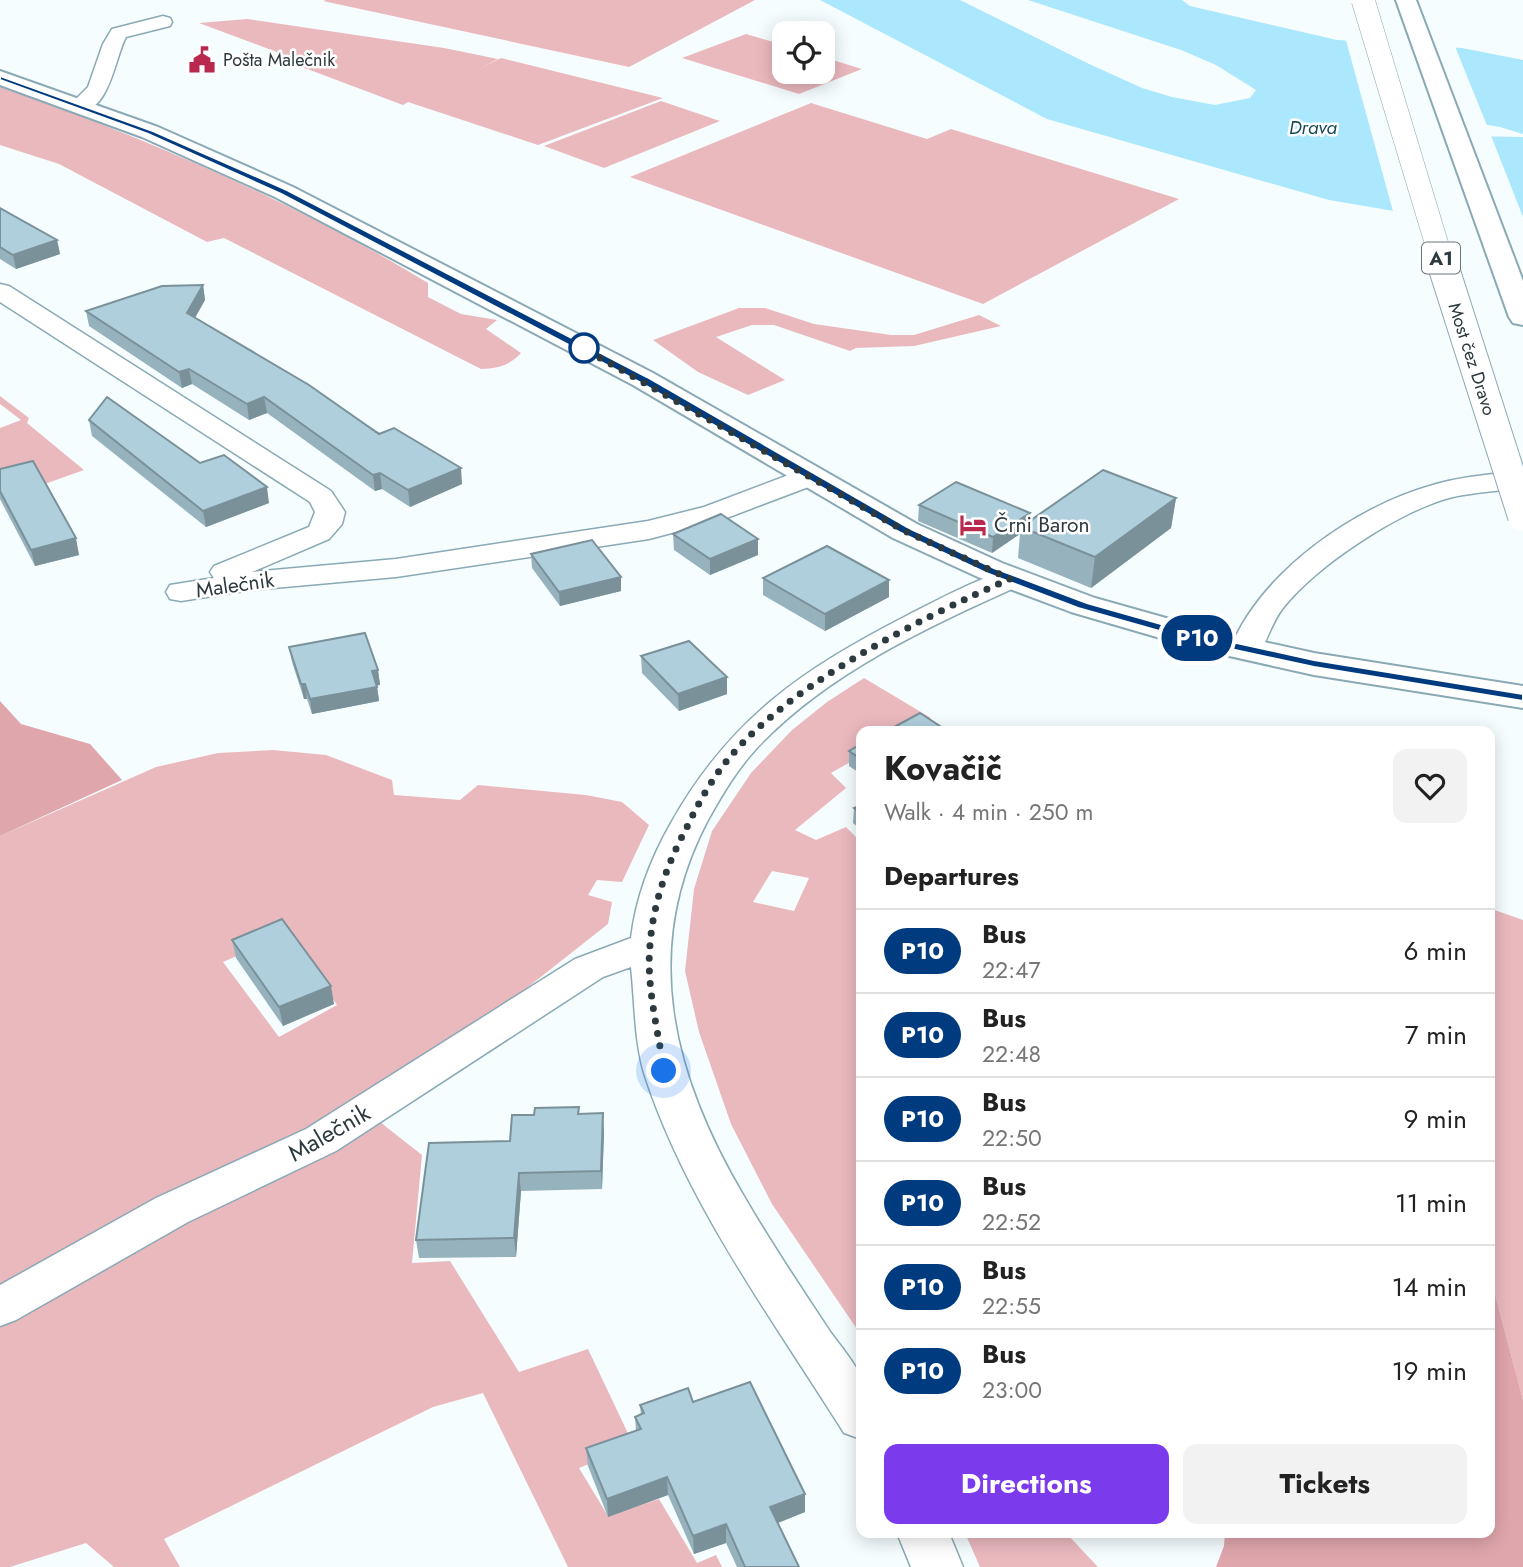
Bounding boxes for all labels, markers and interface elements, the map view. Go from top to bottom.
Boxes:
map controls [772,21,835,84]
button: locate [772,21,835,84]
public building icon: Pošta Malečnik [187,45,217,75]
place label: Pošta Malečnik [223,47,335,73]
water label: Drava [1289,114,1337,141]
road number: A1 [1422,242,1460,274]
street label: Most čez Dravo [1442,299,1503,419]
unlabelled marker [569,333,599,363]
hotel icon: Črni Baron [958,510,988,540]
place label: Črni Baron [994,510,1090,540]
street label: Malečnik [194,565,277,605]
line badge: P10 [1157,615,1237,661]
text: P10 [1175,620,1219,655]
text: Kovačič [884,745,1002,792]
button: heart [1393,749,1467,823]
text: Walk · 4 min · 250 m [884,795,1093,829]
text: Departures [884,857,1019,895]
text: Bus [982,915,1026,953]
text: 6 min [1404,932,1467,970]
text: P10 [901,933,944,968]
text: 22:47 [982,953,1041,987]
text: Bus [982,999,1026,1037]
text: 7 min [1405,1016,1467,1054]
text: P10 [901,1017,944,1052]
text: 22:48 [982,1037,1041,1071]
your location [646,1053,681,1088]
text: Bus [982,1083,1026,1121]
street label: Malečnik [281,1095,377,1170]
text: 9 min [1404,1100,1467,1138]
text: P10 [901,1101,944,1136]
text: 22:50 [982,1121,1042,1155]
text: Bus [982,1167,1026,1205]
text: 11 min [1395,1184,1467,1222]
text: P10 [901,1185,944,1220]
text: 22:52 [982,1205,1041,1239]
text: Bus [982,1251,1026,1289]
text: 14 min [1392,1268,1467,1306]
text: P10 [901,1269,944,1304]
text: 22:55 [982,1289,1041,1323]
text: Bus [982,1335,1026,1373]
text: 19 min [1392,1352,1467,1390]
text: P10 [901,1353,944,1388]
text: 23:00 [982,1373,1042,1407]
button: Directions [884,1444,1169,1524]
button: Tickets [1183,1444,1467,1524]

